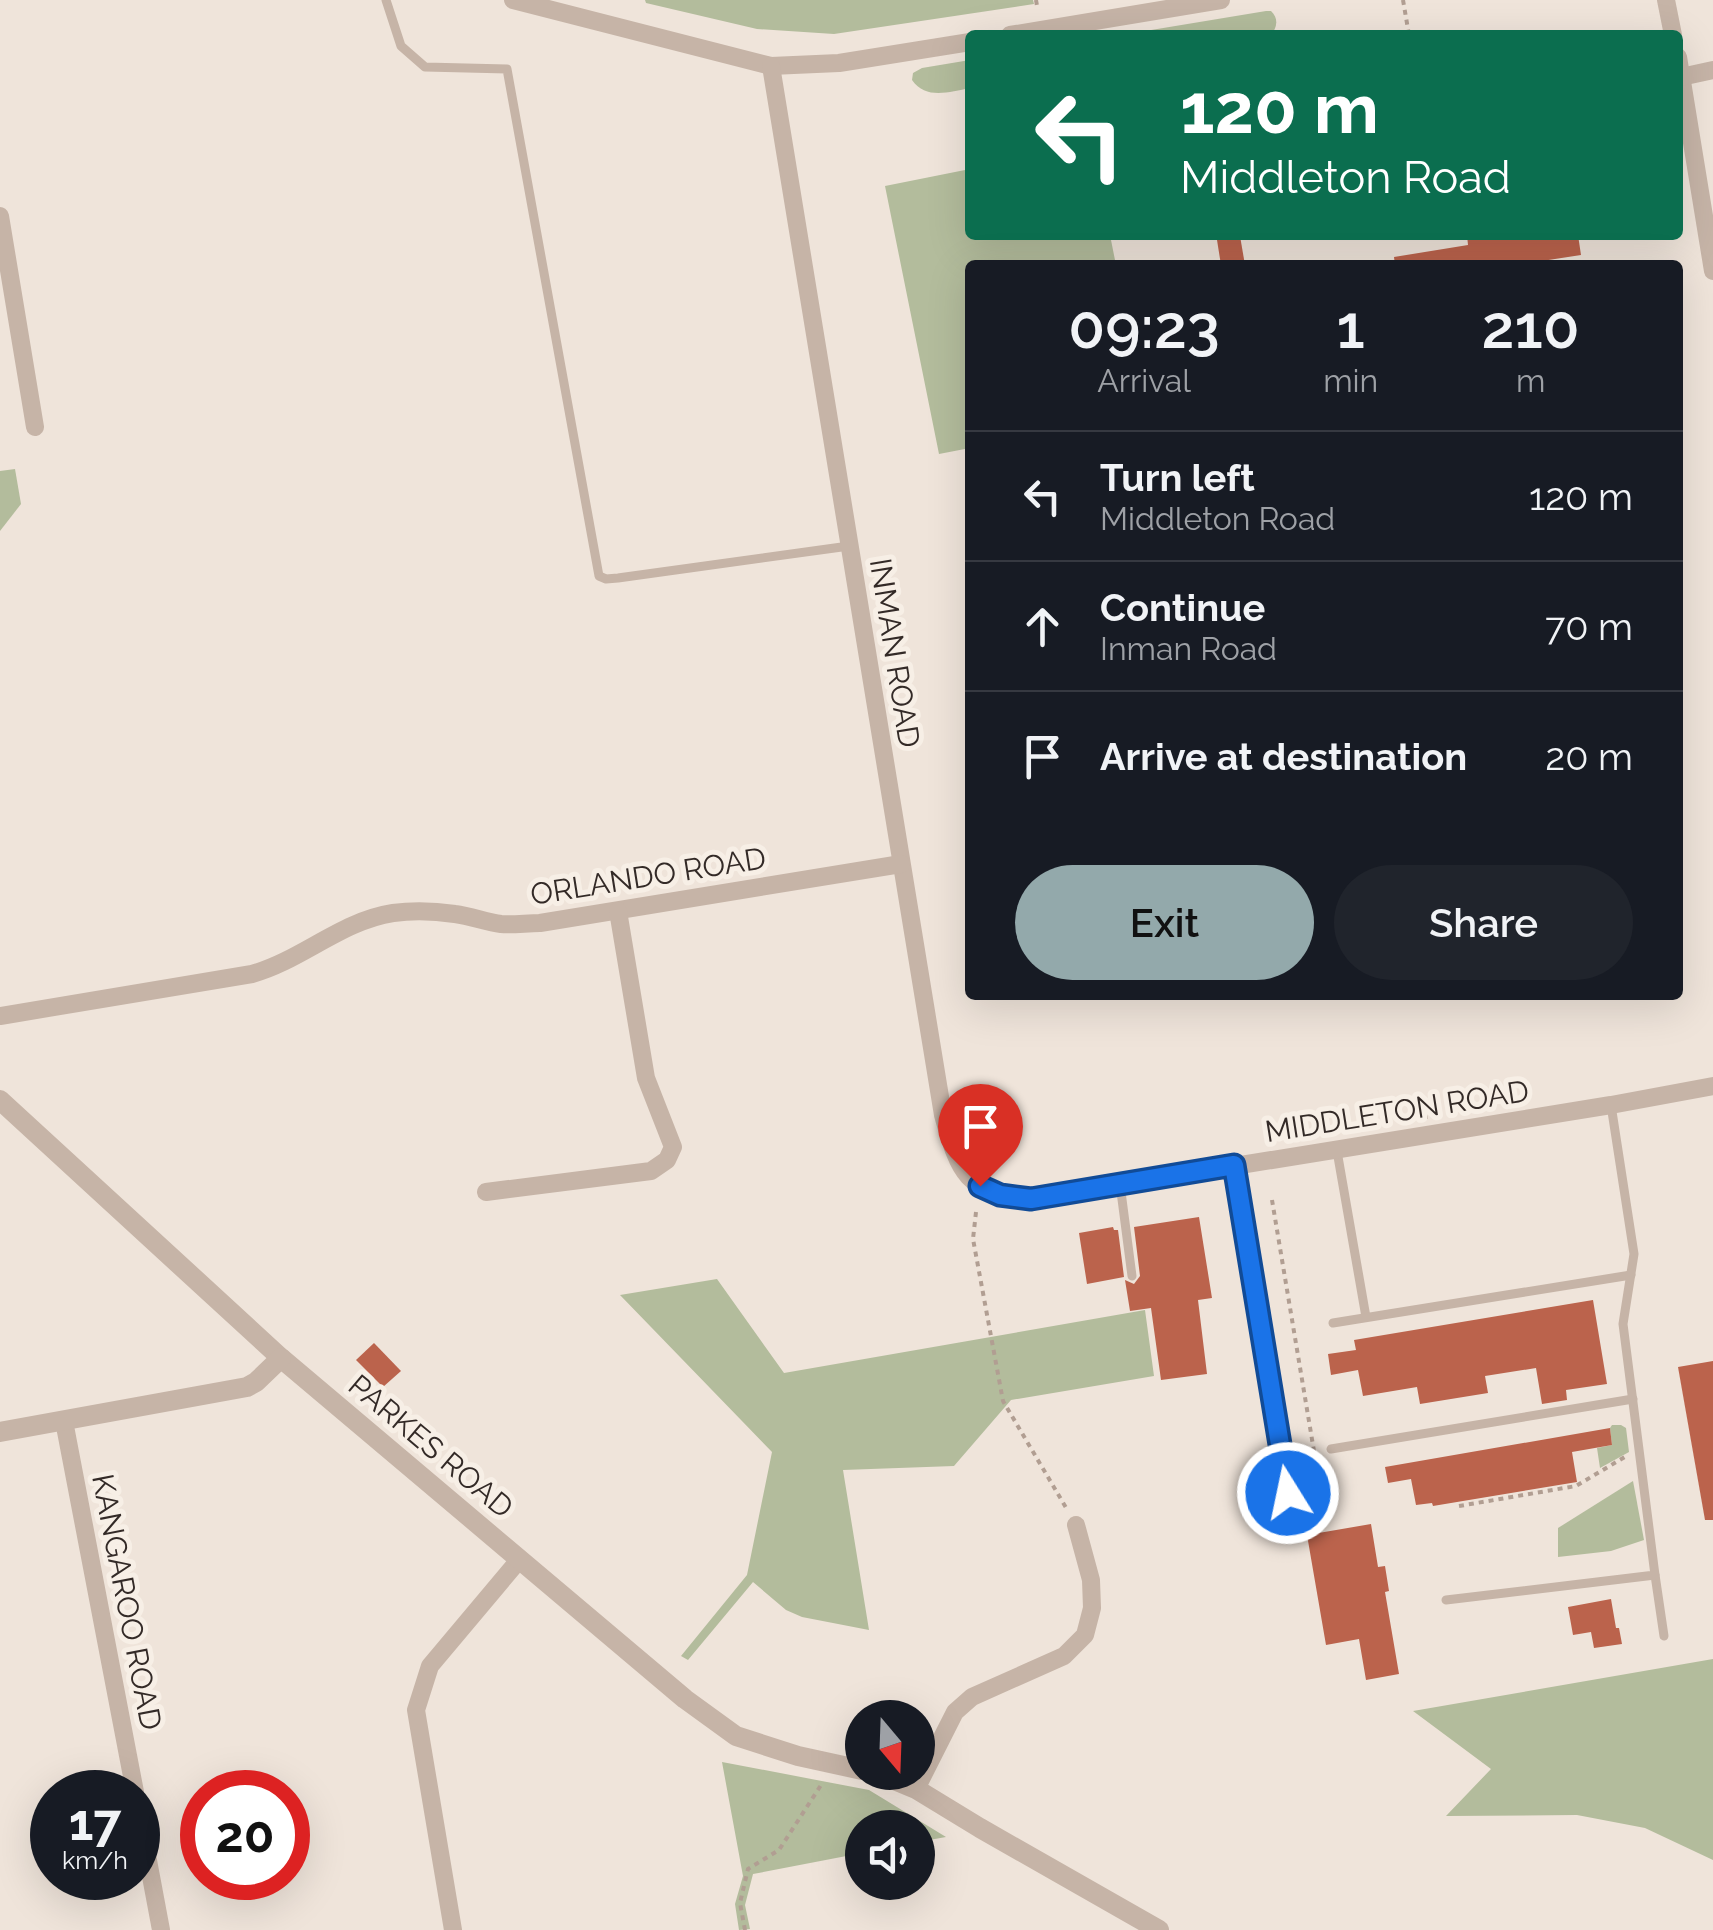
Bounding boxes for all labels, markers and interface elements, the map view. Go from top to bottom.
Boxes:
text: 120 m [1180,67,1379,149]
icon: left [1015,70,1145,200]
text: Middleton Road [1180,151,1511,204]
text: 09:23 [1068,292,1220,362]
text: 1 [1337,292,1365,362]
text: 210 [1482,292,1580,362]
text: Arrival [1097,362,1191,399]
text: min [1323,362,1378,399]
text: m [1516,362,1545,399]
text: Turn left [1100,455,1255,500]
icon: left [1015,469,1070,524]
text: 120 m [1529,474,1633,519]
text: Middleton Road [1100,500,1335,537]
street label: INMAN ROAD [863,556,927,750]
text: Continue [1100,585,1265,630]
icon: ahead [1015,599,1070,654]
text: 70 m [1545,604,1633,649]
text: Inman Road [1100,630,1277,667]
icon: arrive [1015,729,1070,784]
text: Arrive at destination [1100,734,1467,779]
text: 20 m [1545,734,1633,779]
street label: ORLANDO ROAD [528,840,768,912]
button: Exit [1015,865,1314,980]
button: Share [1334,865,1633,980]
street label: MIDDLETON ROAD [1263,1073,1531,1149]
pin [938,1084,1023,1187]
icon: arrive [953,1099,1008,1154]
street label: PARKES ROAD [342,1367,520,1525]
position arrow [1236,1441,1340,1545]
street label: KANGAROO ROAD [85,1471,169,1733]
north arrow [845,1700,935,1790]
map controls [845,1700,935,1900]
speed limit sign: 20 [180,1770,310,1900]
text: 17 [69,1793,121,1852]
button: sound [845,1810,935,1900]
text: km/h [62,1845,128,1875]

